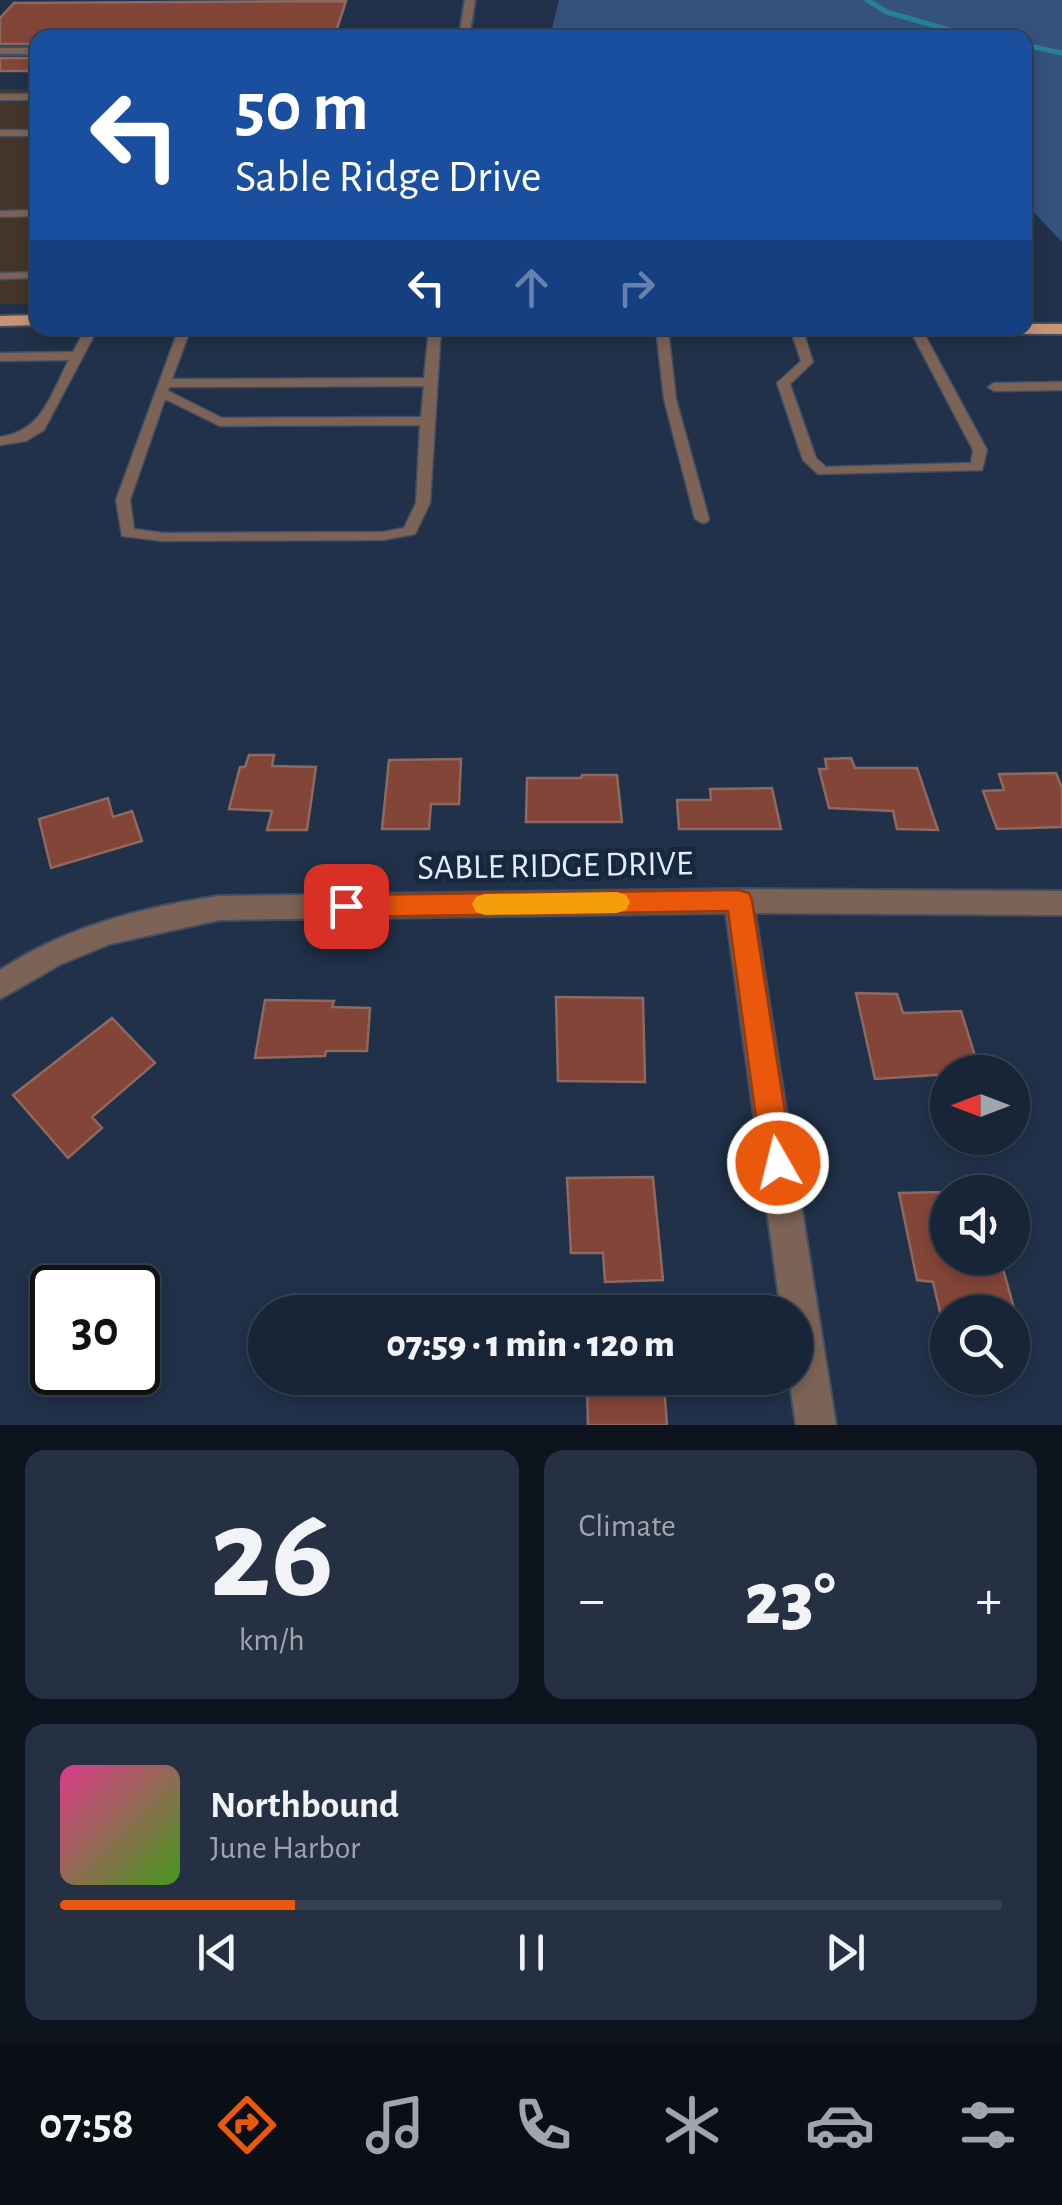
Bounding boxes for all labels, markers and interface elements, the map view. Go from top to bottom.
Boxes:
icon: left [70,70,200,200]
text: 50 m [235,73,369,143]
text: Sable Ridge Drive [235,155,541,200]
icon: left [399,260,454,315]
icon: ahead [504,260,559,315]
icon: right [609,260,664,315]
street label: SABLE RIDGE DRIVE [417,846,693,886]
pin [304,864,389,949]
icon: arrive [319,879,374,934]
north arrow [930,1055,1030,1155]
map controls [930,1055,1030,1395]
position arrow [726,1111,830,1215]
button: sound [930,1175,1030,1275]
speed limit sign: 30 [30,1265,160,1395]
button: search [930,1295,1030,1395]
text: 07:59 · 1 min · 120 m [386,1326,675,1364]
text: 26 [210,1491,334,1621]
text: Climate [579,1510,676,1542]
text: 23° [745,1563,836,1638]
text: − [579,1573,605,1628]
text: + [976,1573,1002,1628]
text: km/h [239,1624,305,1656]
text: Northbound [210,1787,399,1825]
text: June Harbor [210,1832,360,1864]
icon: previous [190,1925,245,1980]
icon: pause [504,1925,559,1980]
icon: next [818,1925,873,1980]
icon: directions [212,2090,282,2160]
icon: music [360,2090,430,2160]
icon: phone [508,2090,578,2160]
icon: climate [657,2090,727,2160]
icon: car [805,2090,875,2160]
icon: filters [953,2090,1023,2160]
text: 07:58 [39,2102,134,2147]

